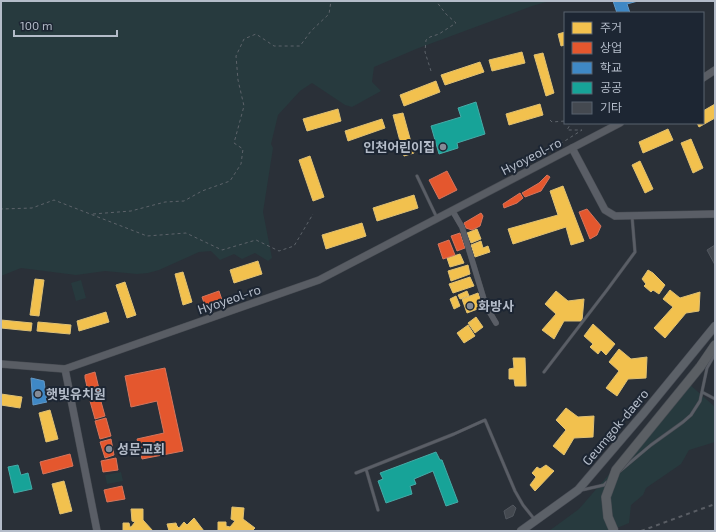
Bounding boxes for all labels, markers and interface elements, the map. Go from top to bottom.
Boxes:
scale bar [14,12,117,38]
legend [564,12,704,124]
text: 100 m [20,18,52,32]
text: 주거 [600,20,622,34]
text: 상업 [600,40,622,54]
text: 학교 [600,60,622,74]
text: 공공 [600,80,622,94]
text: 기타 [600,100,622,114]
street label: Hyoyeol-ro [498,134,564,178]
place label: 인천어린이집 [363,139,435,155]
marker: 인천어린이집 [438,142,448,152]
street label: Hyoyeol-ro [195,281,263,317]
place label: 화방사 [478,298,514,314]
marker: 화방사 [465,301,475,311]
place label: 햇빛유치원 [46,386,106,402]
street label: Geumgok-daero [578,386,652,468]
marker: 햇빛유치원 [33,389,43,399]
place label: 성문교회 [117,441,165,457]
marker: 성문교회 [104,444,114,454]

